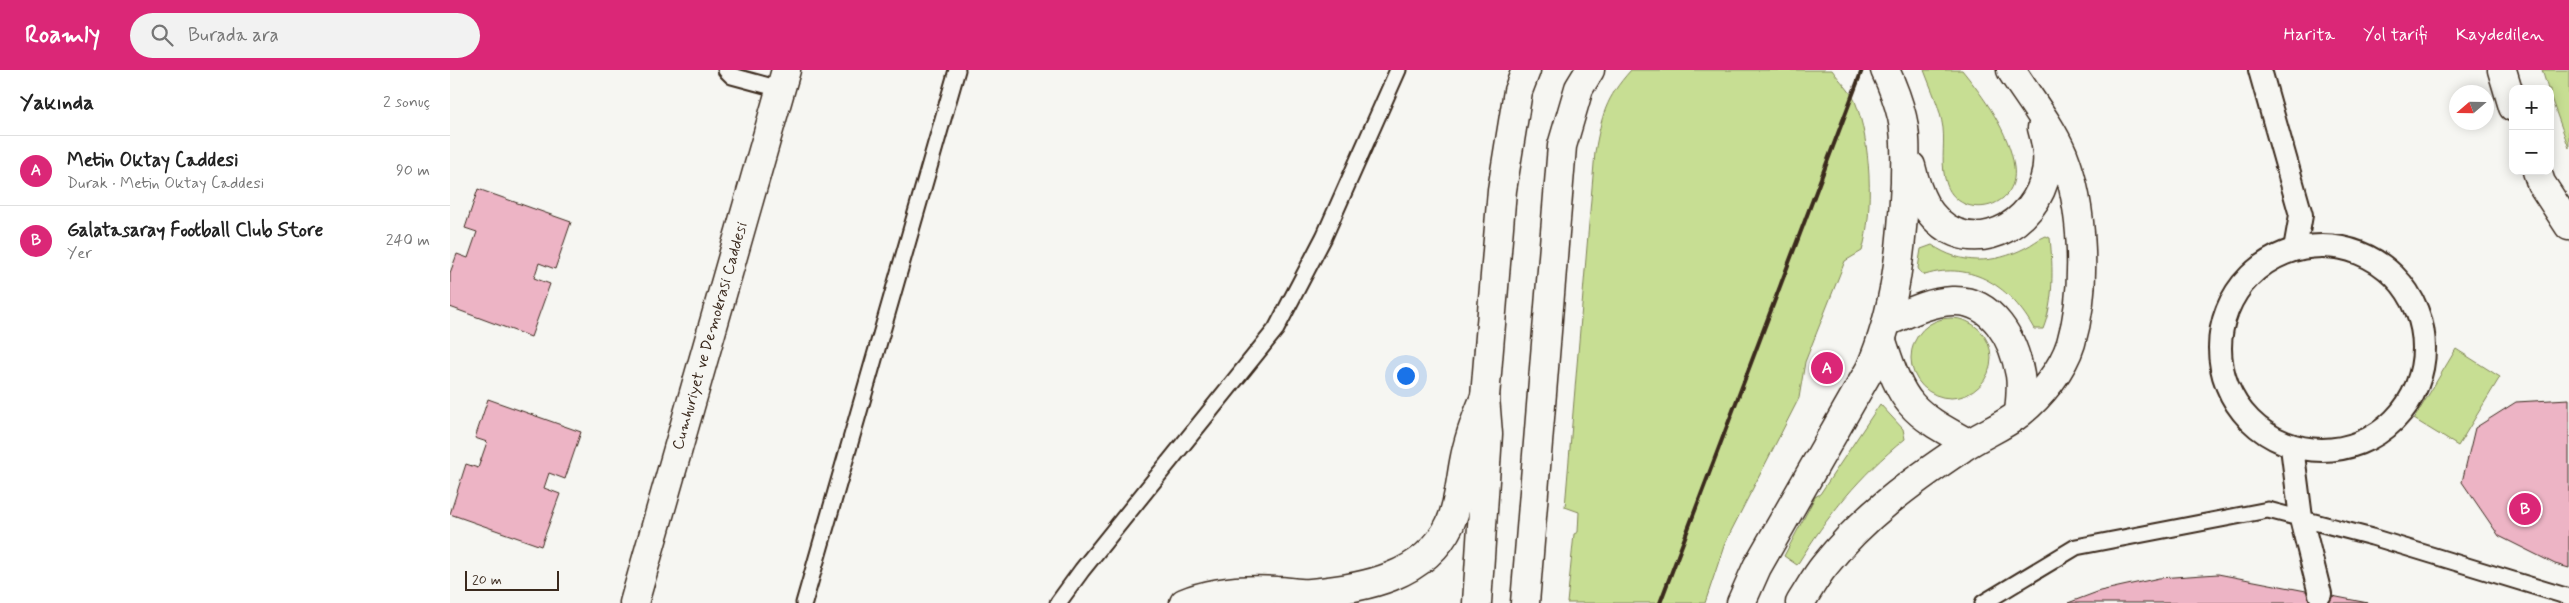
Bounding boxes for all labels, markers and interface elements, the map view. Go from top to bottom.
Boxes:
search box [130,13,480,58]
text: Roamly [25,20,100,51]
icon: search [148,21,176,49]
text: Burada ara [188,23,279,48]
text: Harita [2284,23,2335,47]
text: Yol tarifi [2363,23,2428,47]
text: Kaydedilen [2456,23,2544,47]
north arrow [2449,85,2494,130]
map controls [2509,85,2554,175]
button: + [2509,85,2554,130]
text: Yakında [20,89,94,117]
text: 2 sonuç [383,92,430,113]
button: − [2509,130,2554,175]
text: Metin Oktay Caddesi [67,148,238,173]
text: A [31,160,41,181]
text: 90 m [396,160,430,181]
text: Durak · Metin Oktay Caddesi [67,173,264,194]
text: Galatasaray Football Club Store [67,218,323,243]
street label: Cumhuriyet ve Demokrasi Caddesi [667,219,753,452]
text: B [31,230,41,251]
text: 240 m [386,230,430,251]
text: Yer [67,243,92,264]
pin: A [1811,349,1843,387]
your location [1393,363,1419,389]
pin: B [2509,490,2541,528]
scale bar [465,568,559,591]
text: 20 m [472,571,502,589]

